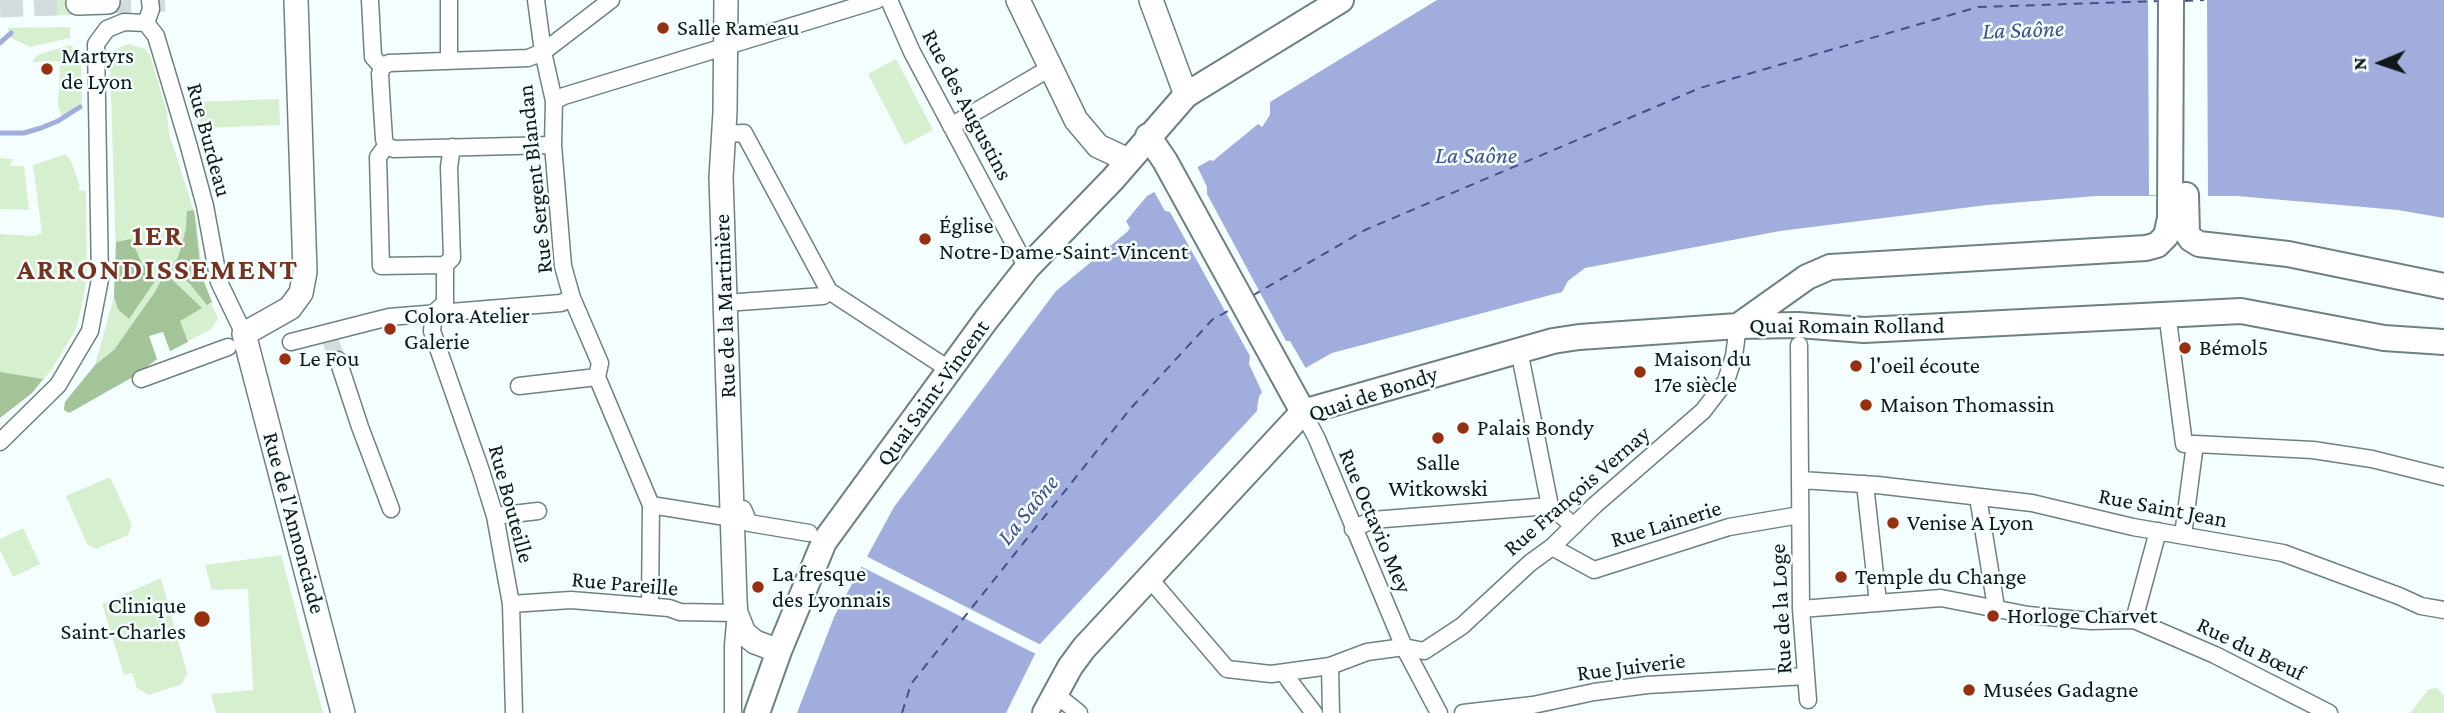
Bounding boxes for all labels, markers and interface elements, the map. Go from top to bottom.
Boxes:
place label: Salle Rameau [677,14,800,42]
water label: La Saône [1982,14,2064,46]
marker: Salle Rameau [655,20,671,36]
street label: Rue des Augustins [916,25,1018,185]
north arrow [2346,28,2416,98]
place label: Martyrs de Lyon [61,42,134,96]
text: N [2349,57,2370,71]
marker: Martyrs de Lyon [39,61,55,77]
street label: Rue Burdeau [181,80,237,200]
street label: Rue Sergent Blandan [511,83,559,275]
water label: La Saône [1435,142,1517,170]
place label: Église Notre-Dame-Saint-Vincent [939,212,1188,266]
street label: Rue de la Martinière [708,213,742,399]
district label: 1ER ARRONDISSEMENT [18,218,298,288]
marker: Église Notre-Dame-Saint-Vincent [917,231,933,247]
place label: Colora Atelier Galerie [404,302,530,356]
street label: Quai Romain Rolland [1749,312,1945,340]
street label: Quai Saint-Vincent [871,314,995,472]
marker: Colora Atelier Galerie [382,321,398,337]
place label: Bémol5 [2199,334,2268,362]
marker: Bémol5 [2177,340,2193,356]
place label: Le Fou [299,345,359,373]
place label: Maison du 17e siècle [1654,345,1751,399]
marker: Le Fou [277,351,293,367]
place label: l'oeil écoute [1870,352,1980,380]
marker: l'oeil écoute [1848,358,1864,374]
street label: Quai de Bondy [1305,360,1441,428]
marker: Maison du 17e siècle [1632,364,1648,380]
place label: Maison Thomassin [1880,391,2055,419]
marker: Maison Thomassin [1858,397,1874,413]
place label: Palais Bondy [1477,414,1594,442]
marker: Palais Bondy [1455,420,1471,436]
street label: Rue François Vernay [1498,420,1656,562]
street label: Rue de l'Annonciade [257,429,331,617]
marker: Salle Witkowski [1430,430,1446,446]
street label: Rue Bouteille [482,442,540,566]
street label: Rue Octavio Mey [1332,445,1418,597]
place label: Salle Witkowski [1388,449,1488,503]
water label: La Saône [991,469,1065,551]
street label: Rue Saint Jean [2096,482,2230,534]
street label: Rue Lainerie [1607,494,1725,554]
place label: Venise A Lyon [1907,509,2034,537]
marker: Venise A Lyon [1885,515,1901,531]
street label: Rue de la Loge [1764,543,1798,675]
place label: La fresque des Lyonnais [772,560,891,614]
place label: Temple du Change [1855,563,2026,591]
street label: Rue Pareille [571,566,679,602]
marker: Temple du Change [1833,569,1849,585]
marker: La fresque des Lyonnais [750,579,766,595]
place label: Clinique Saint-Charles [60,592,186,646]
place label: Horloge Charvet [2007,602,2157,630]
marker: Horloge Charvet [1985,608,2001,624]
marker: Clinique Saint-Charles [192,609,212,629]
street label: Rue du Bœuf [2192,611,2310,687]
street label: Rue Juiverie [1575,647,1687,687]
place label: Musées Gadagne [1983,676,2138,704]
marker: Musées Gadagne [1961,682,1977,698]

